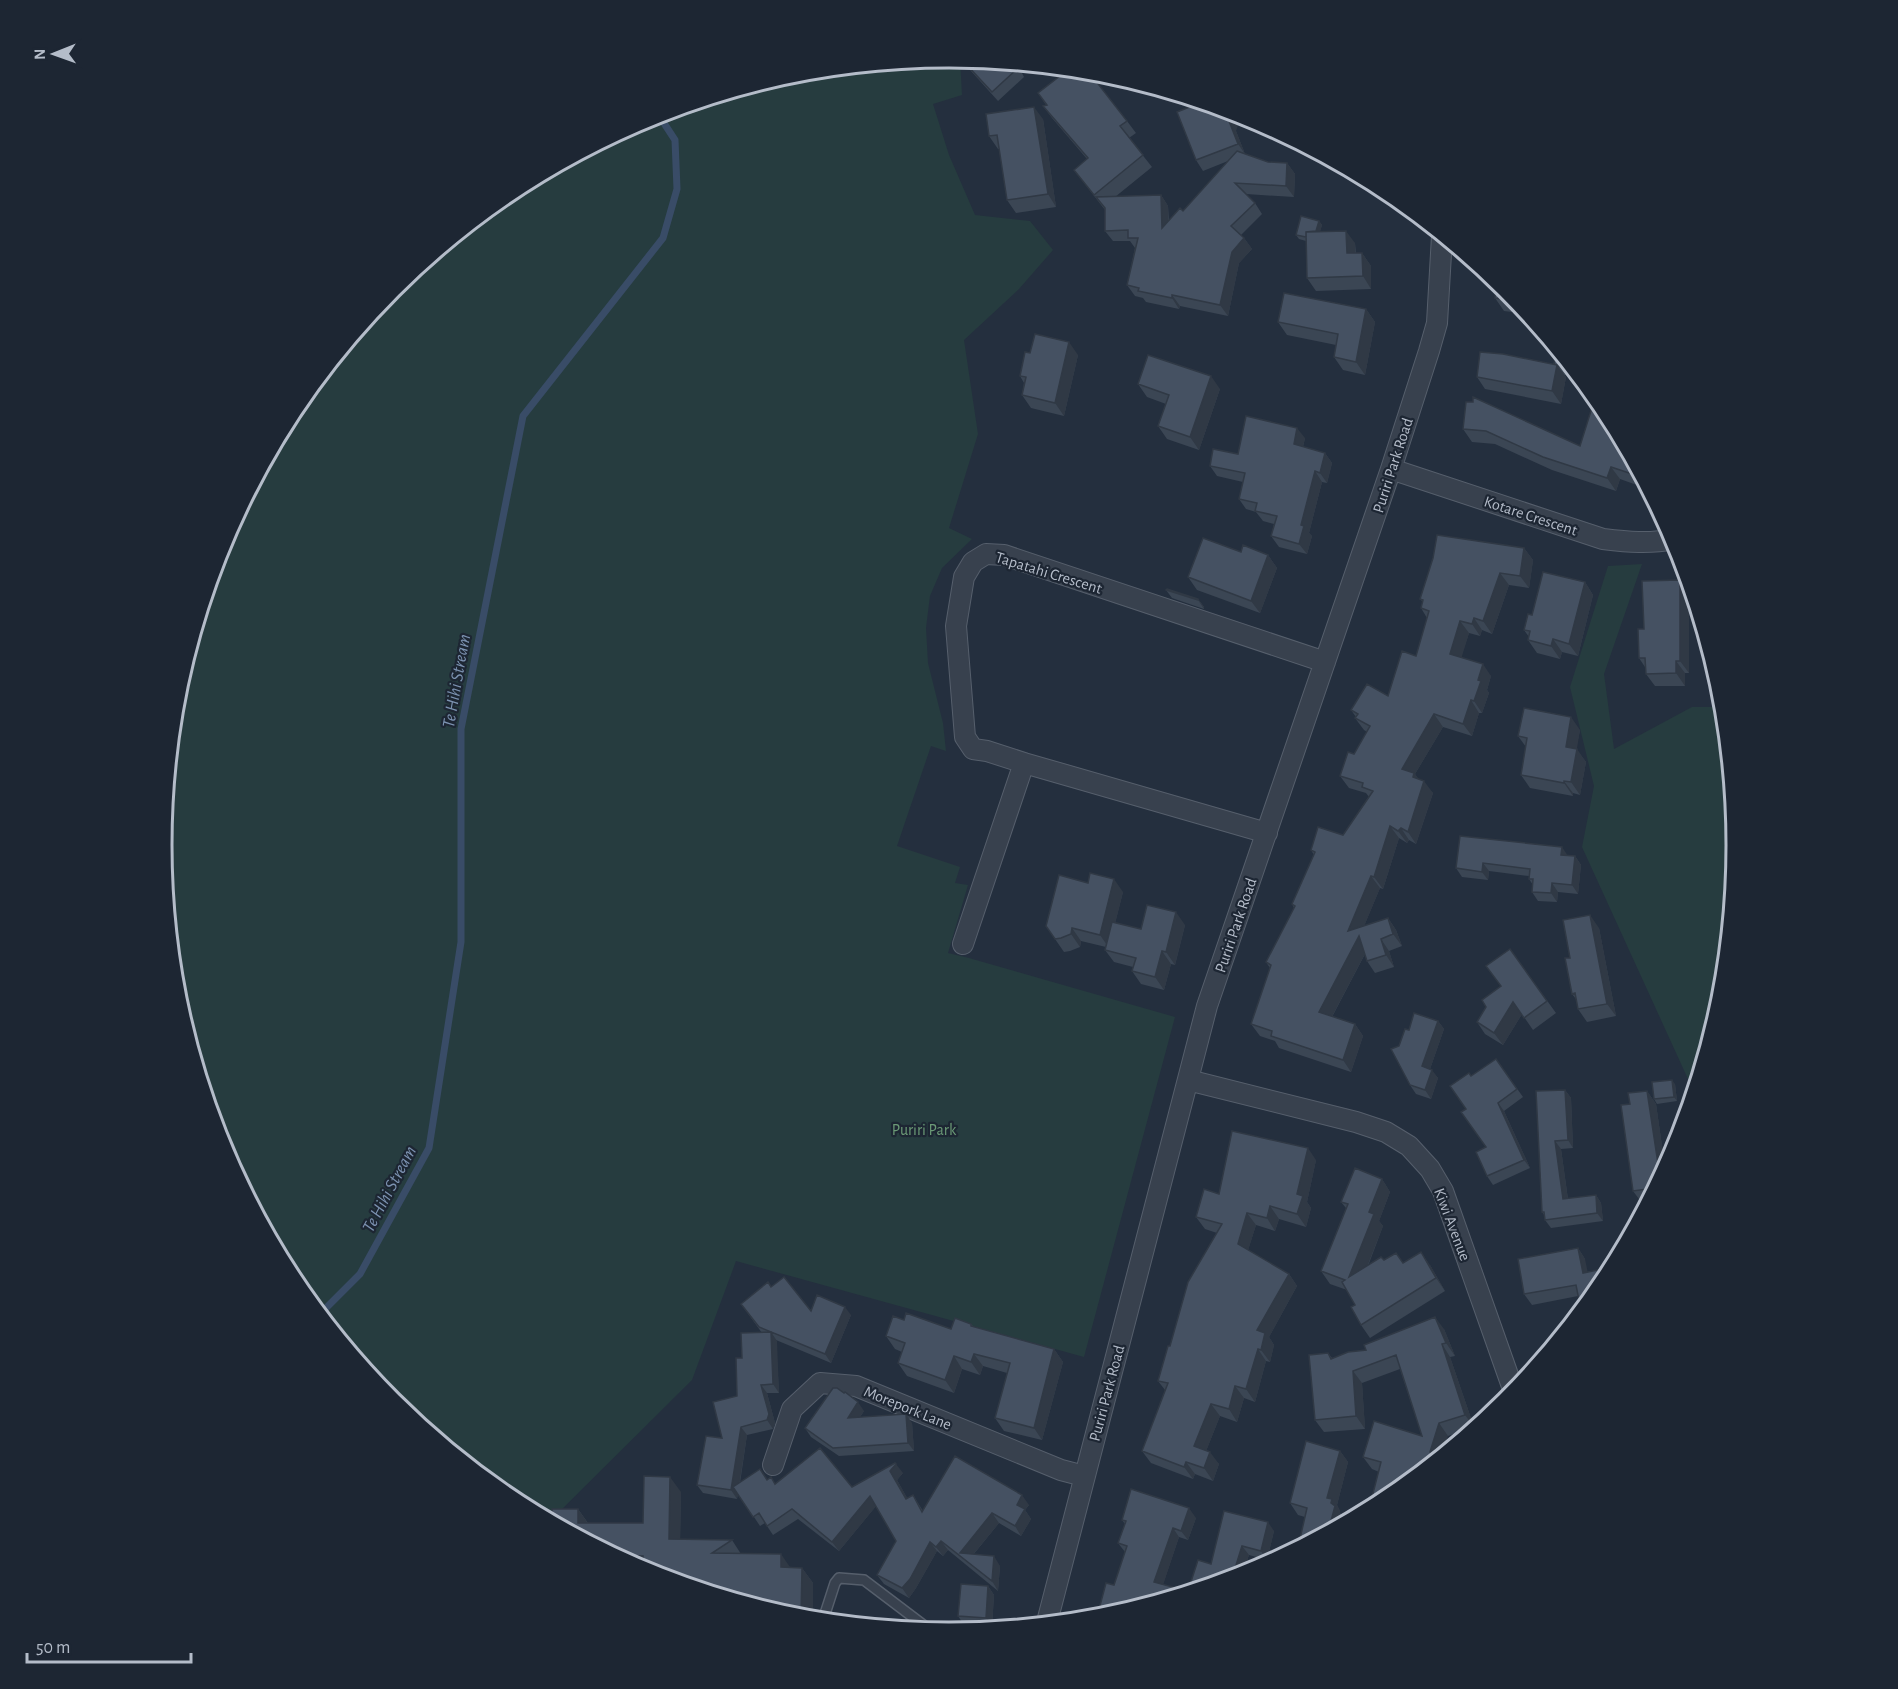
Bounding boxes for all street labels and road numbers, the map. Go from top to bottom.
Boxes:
street label: Puriri Park Road [1370,416,1416,515]
street label: Kotare Crescent [1482,493,1579,539]
street label: Tapatahi Crescent [994,549,1104,597]
street label: Puriri Park Road [1212,876,1260,975]
street label: Kiwi Avenue [1431,1186,1473,1263]
street label: Puriri Park Road [1086,1343,1127,1443]
street label: Morepork Lane [862,1383,954,1433]

